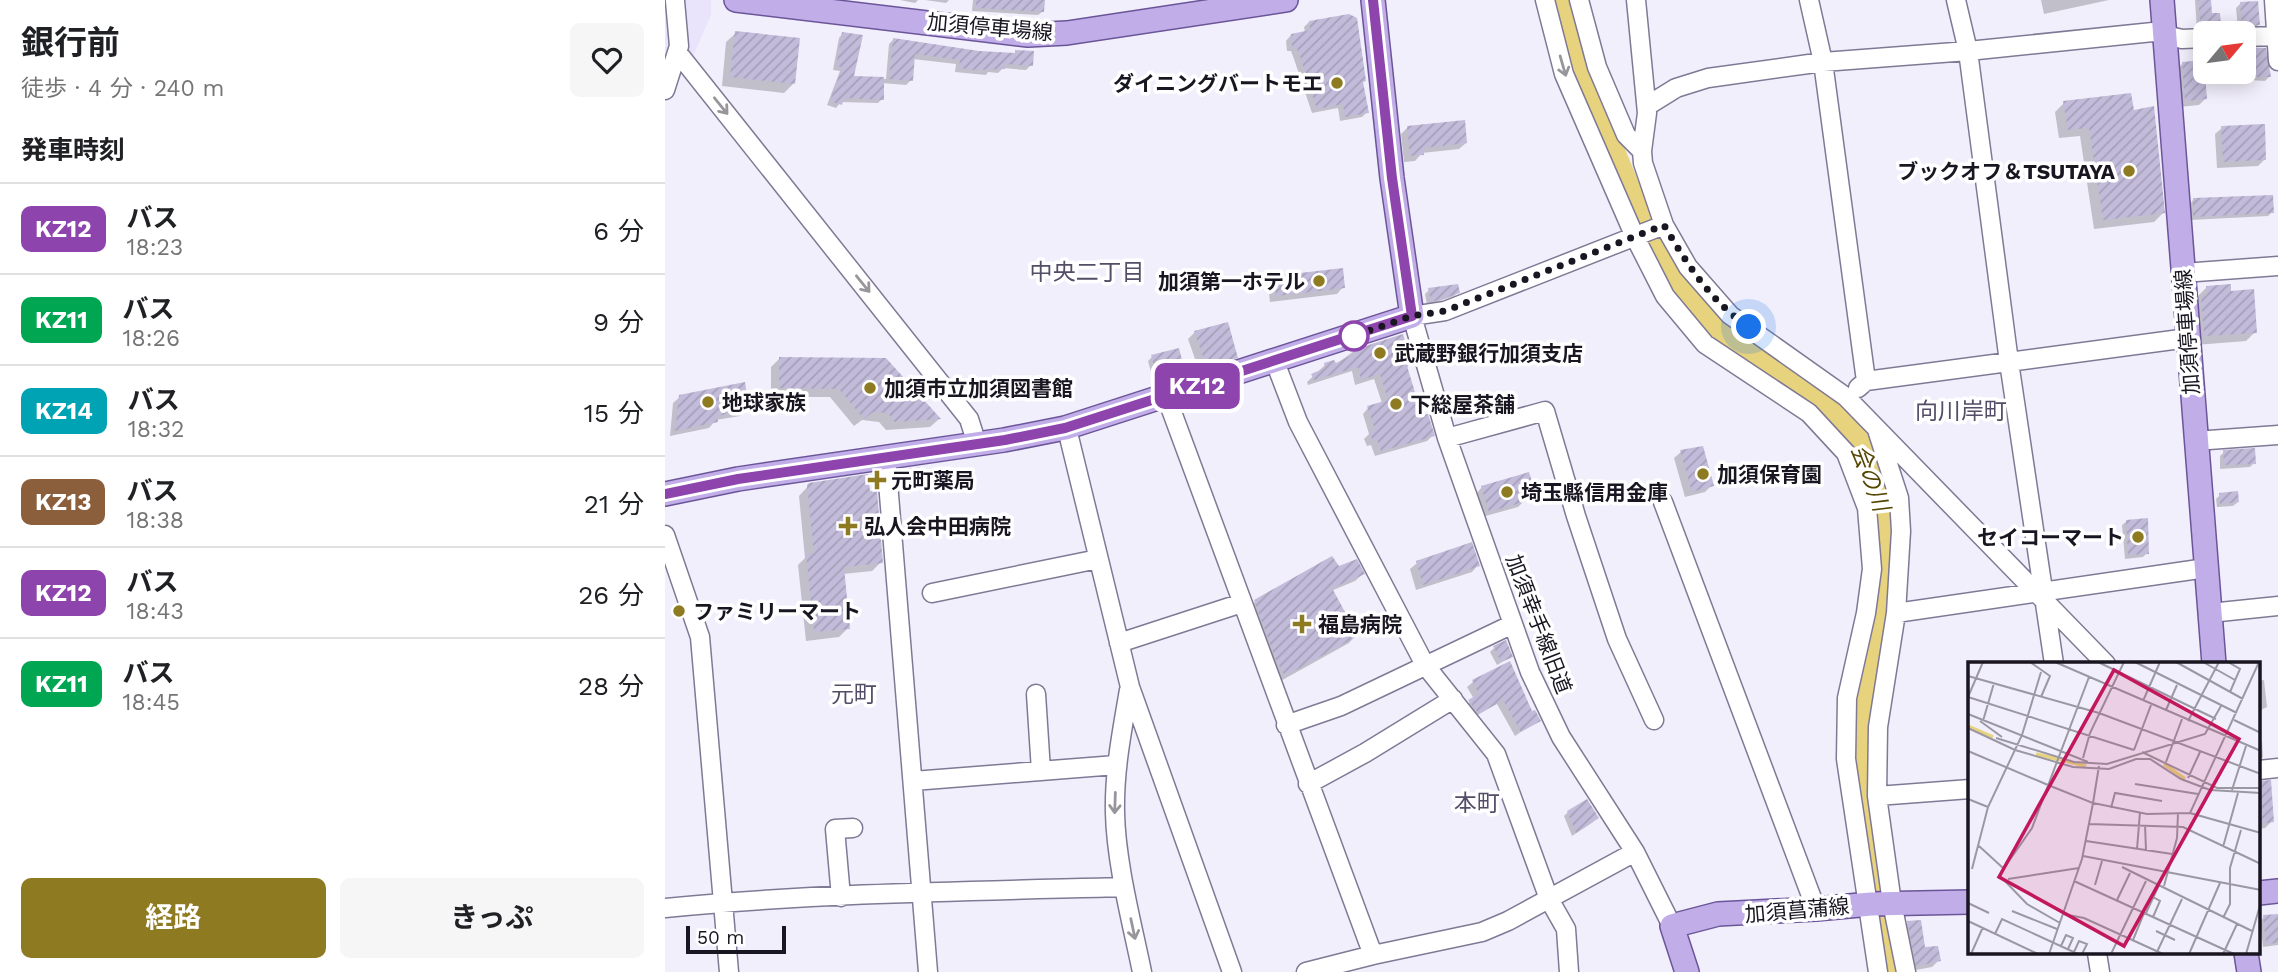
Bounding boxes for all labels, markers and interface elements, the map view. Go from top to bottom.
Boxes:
street label: 加須停車場線 [926,9,1054,45]
north arrow [2193,21,2256,84]
map controls [2193,21,2256,84]
text: 銀行前 [21,23,120,62]
button: heart [570,23,644,97]
one-way arrow [1557,55,1570,77]
place label: ダイニングバートモエ [1113,71,1323,96]
text: 徒歩 · 4 分 · 240 m [21,75,225,102]
marker: ダイニングバートモエ [1329,75,1345,91]
one-way arrow [714,96,729,115]
text: 発車時刻 [21,135,125,165]
place label: ブックオフ＆TSUTAYA [1897,159,2116,184]
marker: ブックオフ＆TSUTAYA [2121,163,2137,179]
text: バス [127,203,179,233]
text: KZ12 [35,215,92,243]
text: 6 分 [593,216,644,246]
text: 18:23 [127,234,183,261]
district label: 中央二丁目 [1030,259,1145,286]
street label: 加須停車場線 [2170,268,2204,396]
place label: 加須第一ホテル [1158,269,1305,294]
marker: 加須第一ホテル [1311,273,1327,289]
one-way arrow [855,275,870,293]
text: バス [123,294,175,324]
text: KZ11 [35,306,88,334]
text: 9 分 [593,307,644,337]
your location [1731,309,1766,344]
unlabelled marker [1339,321,1369,351]
text: 18:26 [123,325,180,352]
place label: 武蔵野銀行加須支店 [1394,341,1583,366]
marker: 武蔵野銀行加須支店 [1372,345,1388,361]
line badge: KZ12 [1148,363,1246,409]
text: KZ12 [1169,372,1225,400]
place label: 加須市立加須図書館 [884,376,1073,401]
marker: 加須市立加須図書館 [862,380,878,396]
text: バス [128,385,180,415]
place label: 地球家族 [722,390,806,415]
place label: 下総屋茶舗 [1410,392,1515,417]
marker: 地球家族 [700,394,716,410]
marker: 下総屋茶舗 [1388,396,1404,412]
text: KZ14 [35,397,93,425]
text: 15 分 [584,398,644,428]
district label: 向川岸町 [1915,398,2007,425]
text: 18:32 [128,416,184,443]
water label: 会の川 [1845,441,1896,518]
place label: 加須保育園 [1717,462,1822,487]
marker: 加須保育園 [1695,466,1711,482]
place label: 元町薬局 [891,468,975,493]
marker: 元町薬局 [869,472,885,488]
text: バス [126,476,178,506]
place label: 埼玉縣信用金庫 [1521,480,1668,505]
marker: 埼玉縣信用金庫 [1499,484,1515,500]
text: KZ13 [35,488,91,516]
text: 21 分 [584,489,644,519]
text: 18:38 [126,507,184,534]
place label: 弘人会中田病院 [864,514,1011,539]
marker: 弘人会中田病院 [838,516,858,536]
place label: セイコーマート [1977,525,2124,550]
marker: セイコーマート [2130,529,2146,545]
street label: 加須幸手線旧道 [1501,551,1577,697]
text: バス [127,567,179,597]
text: KZ12 [35,579,92,607]
text: 26 分 [578,580,644,610]
text: 18:43 [127,598,184,625]
place label: ファミリーマート [693,599,861,624]
marker: ファミリーマート [671,603,687,619]
place label: 福島病院 [1318,612,1402,637]
marker: 福島病院 [1292,614,1312,634]
text: バス [123,658,175,688]
inset map [1968,662,2261,954]
text: KZ11 [35,670,88,698]
text: 28 分 [578,671,644,701]
district label: 元町 [831,681,877,708]
text: 18:45 [123,689,180,716]
district label: 本町 [1454,790,1500,817]
one-way arrow [1108,791,1122,814]
button: 経路 [21,878,326,958]
button: きっぷ [340,878,644,958]
street label: 加須菖蒲線 [1744,893,1850,927]
one-way arrow [1127,917,1141,940]
scale bar [686,923,786,955]
text: 50 m [697,926,744,949]

